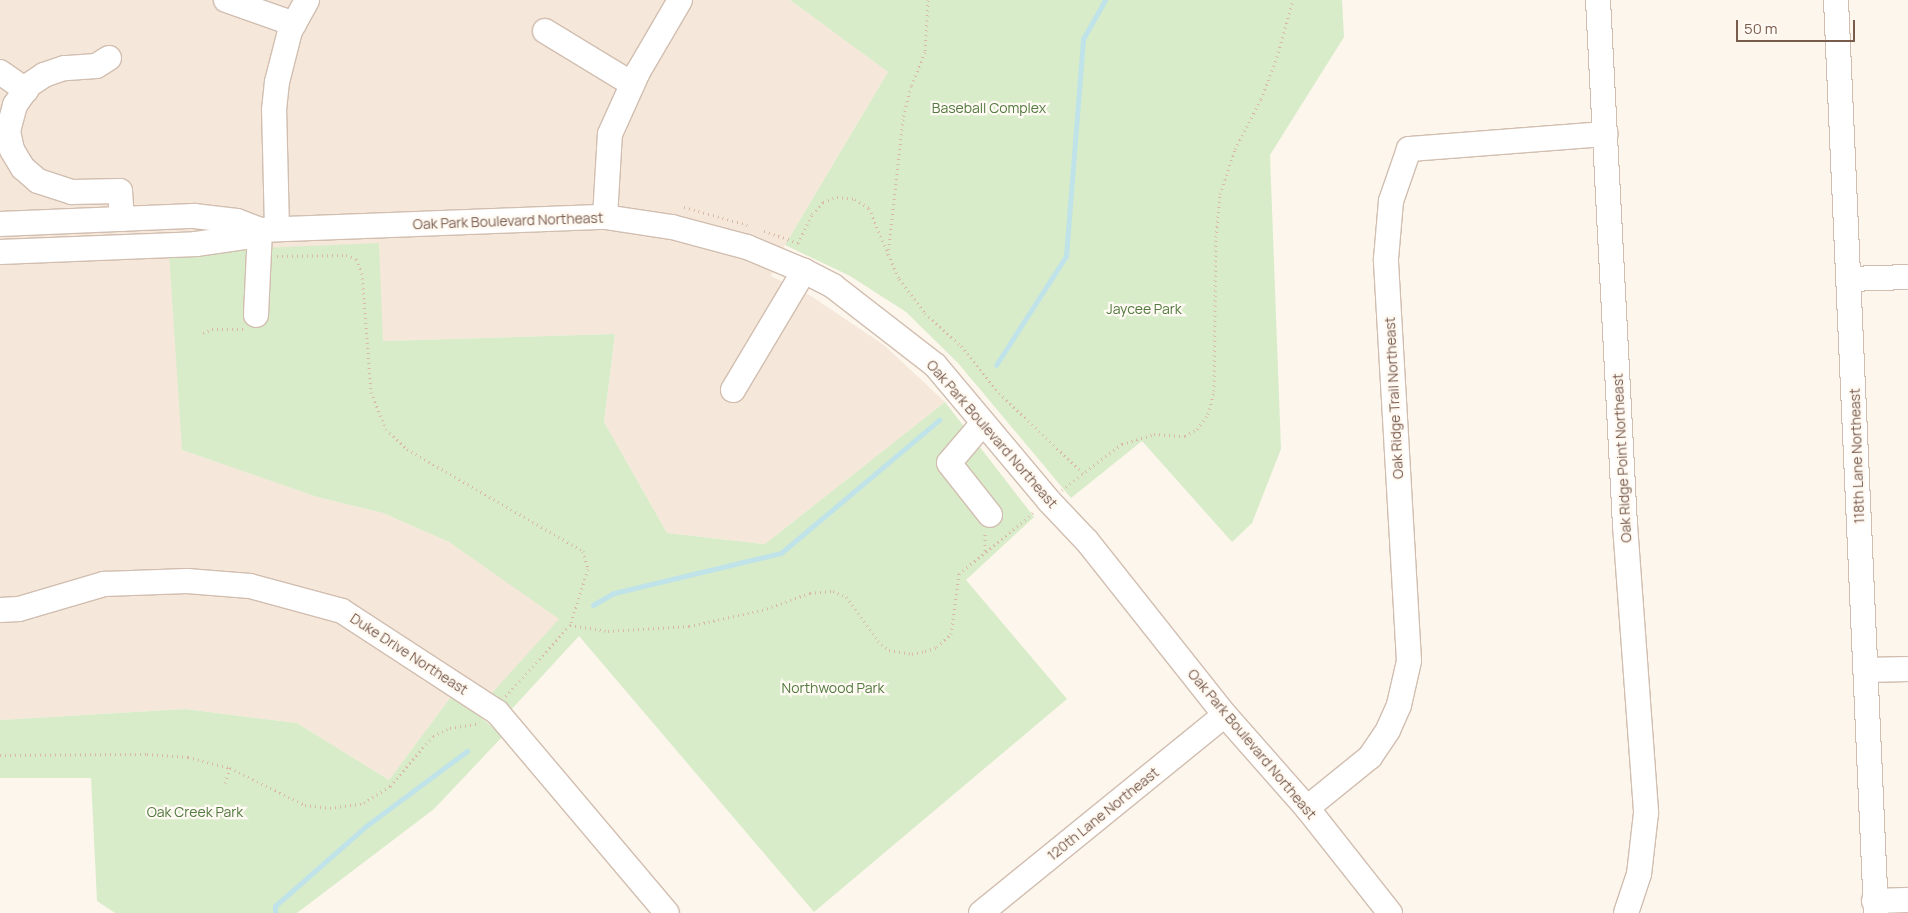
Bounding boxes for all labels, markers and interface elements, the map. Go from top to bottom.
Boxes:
scale bar [1738,10,1857,42]
text: 50 m [1744,18,1778,39]
park label: Baseball Complex [932,100,1046,116]
street label: Oak Park Boulevard Northeast [412,209,604,233]
park label: Jaycee Park [1106,301,1182,317]
street label: Oak Ridge Trail Northeast [1381,316,1407,480]
street label: Oak Park Boulevard Northeast [923,356,1061,512]
street label: Oak Ridge Point Northeast [1609,373,1635,543]
street label: 118th Lane Northeast [1846,388,1868,524]
street label: Duke Drive Northeast [347,610,471,698]
street label: Oak Park Boulevard Northeast [1184,666,1320,822]
park label: Northwood Park [782,680,884,696]
street label: 120th Lane Northeast [1044,764,1162,864]
park label: Oak Creek Park [147,804,243,820]

